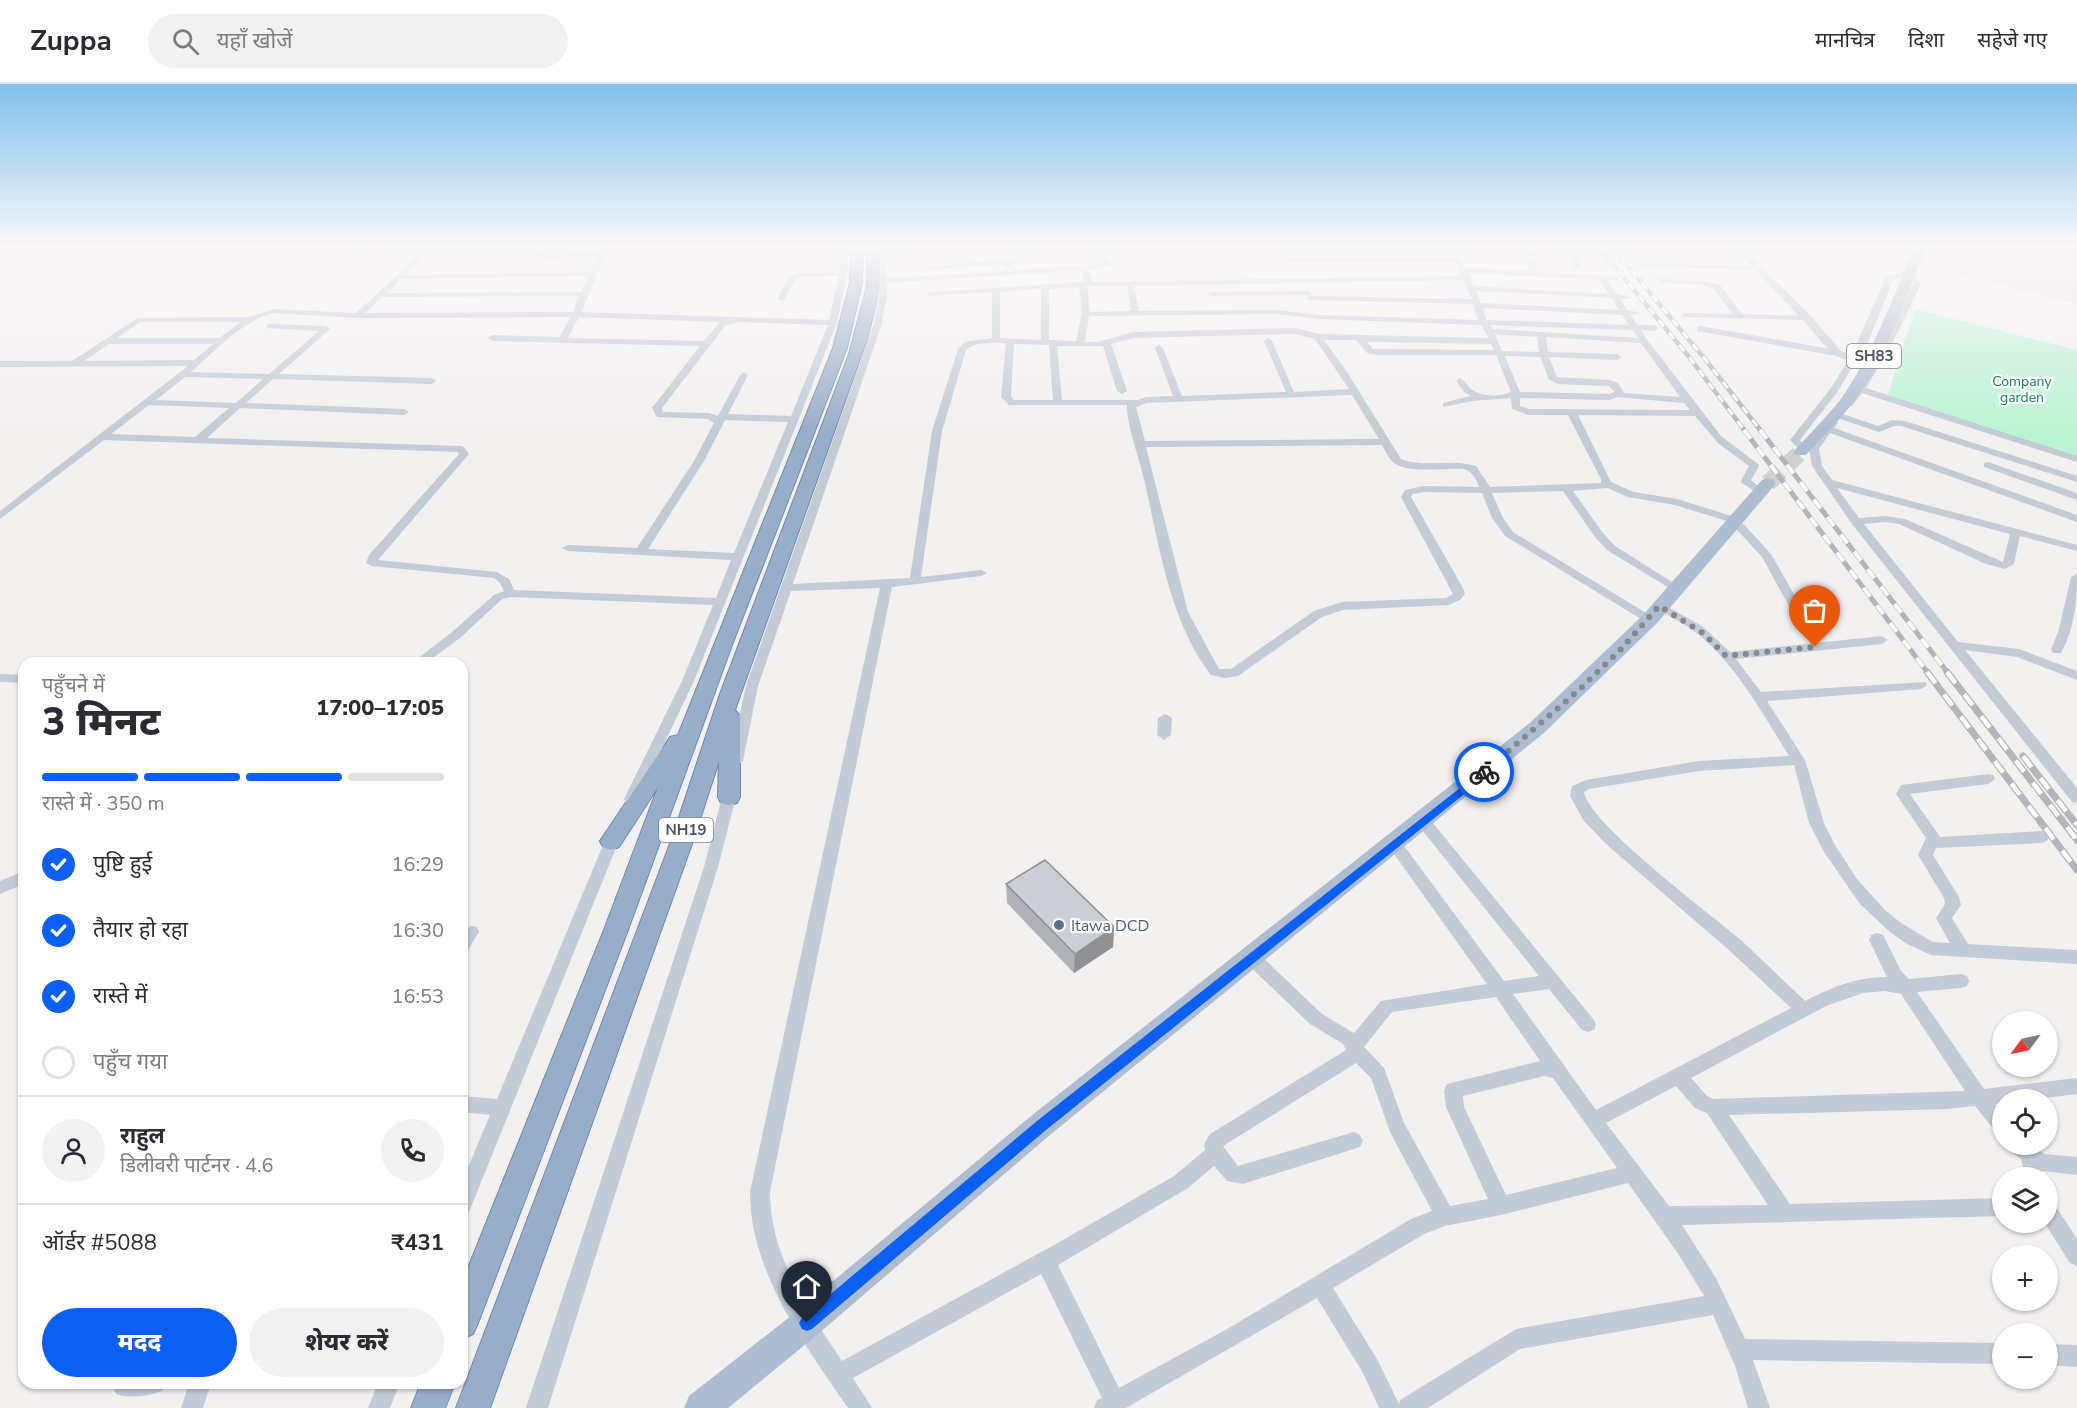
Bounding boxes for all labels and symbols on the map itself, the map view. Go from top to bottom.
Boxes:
road number: SH83 [1847,344,1901,368]
park label: Company garden [1992,372,2052,407]
pin [1789,585,1840,647]
courier [1454,742,1514,802]
road number: NH19 [659,818,713,842]
place label: Itawa DCD [1071,915,1150,937]
marker: Itawa DCD [1052,918,1066,932]
north arrow [1992,1011,2058,1077]
pin [781,1261,832,1323]

